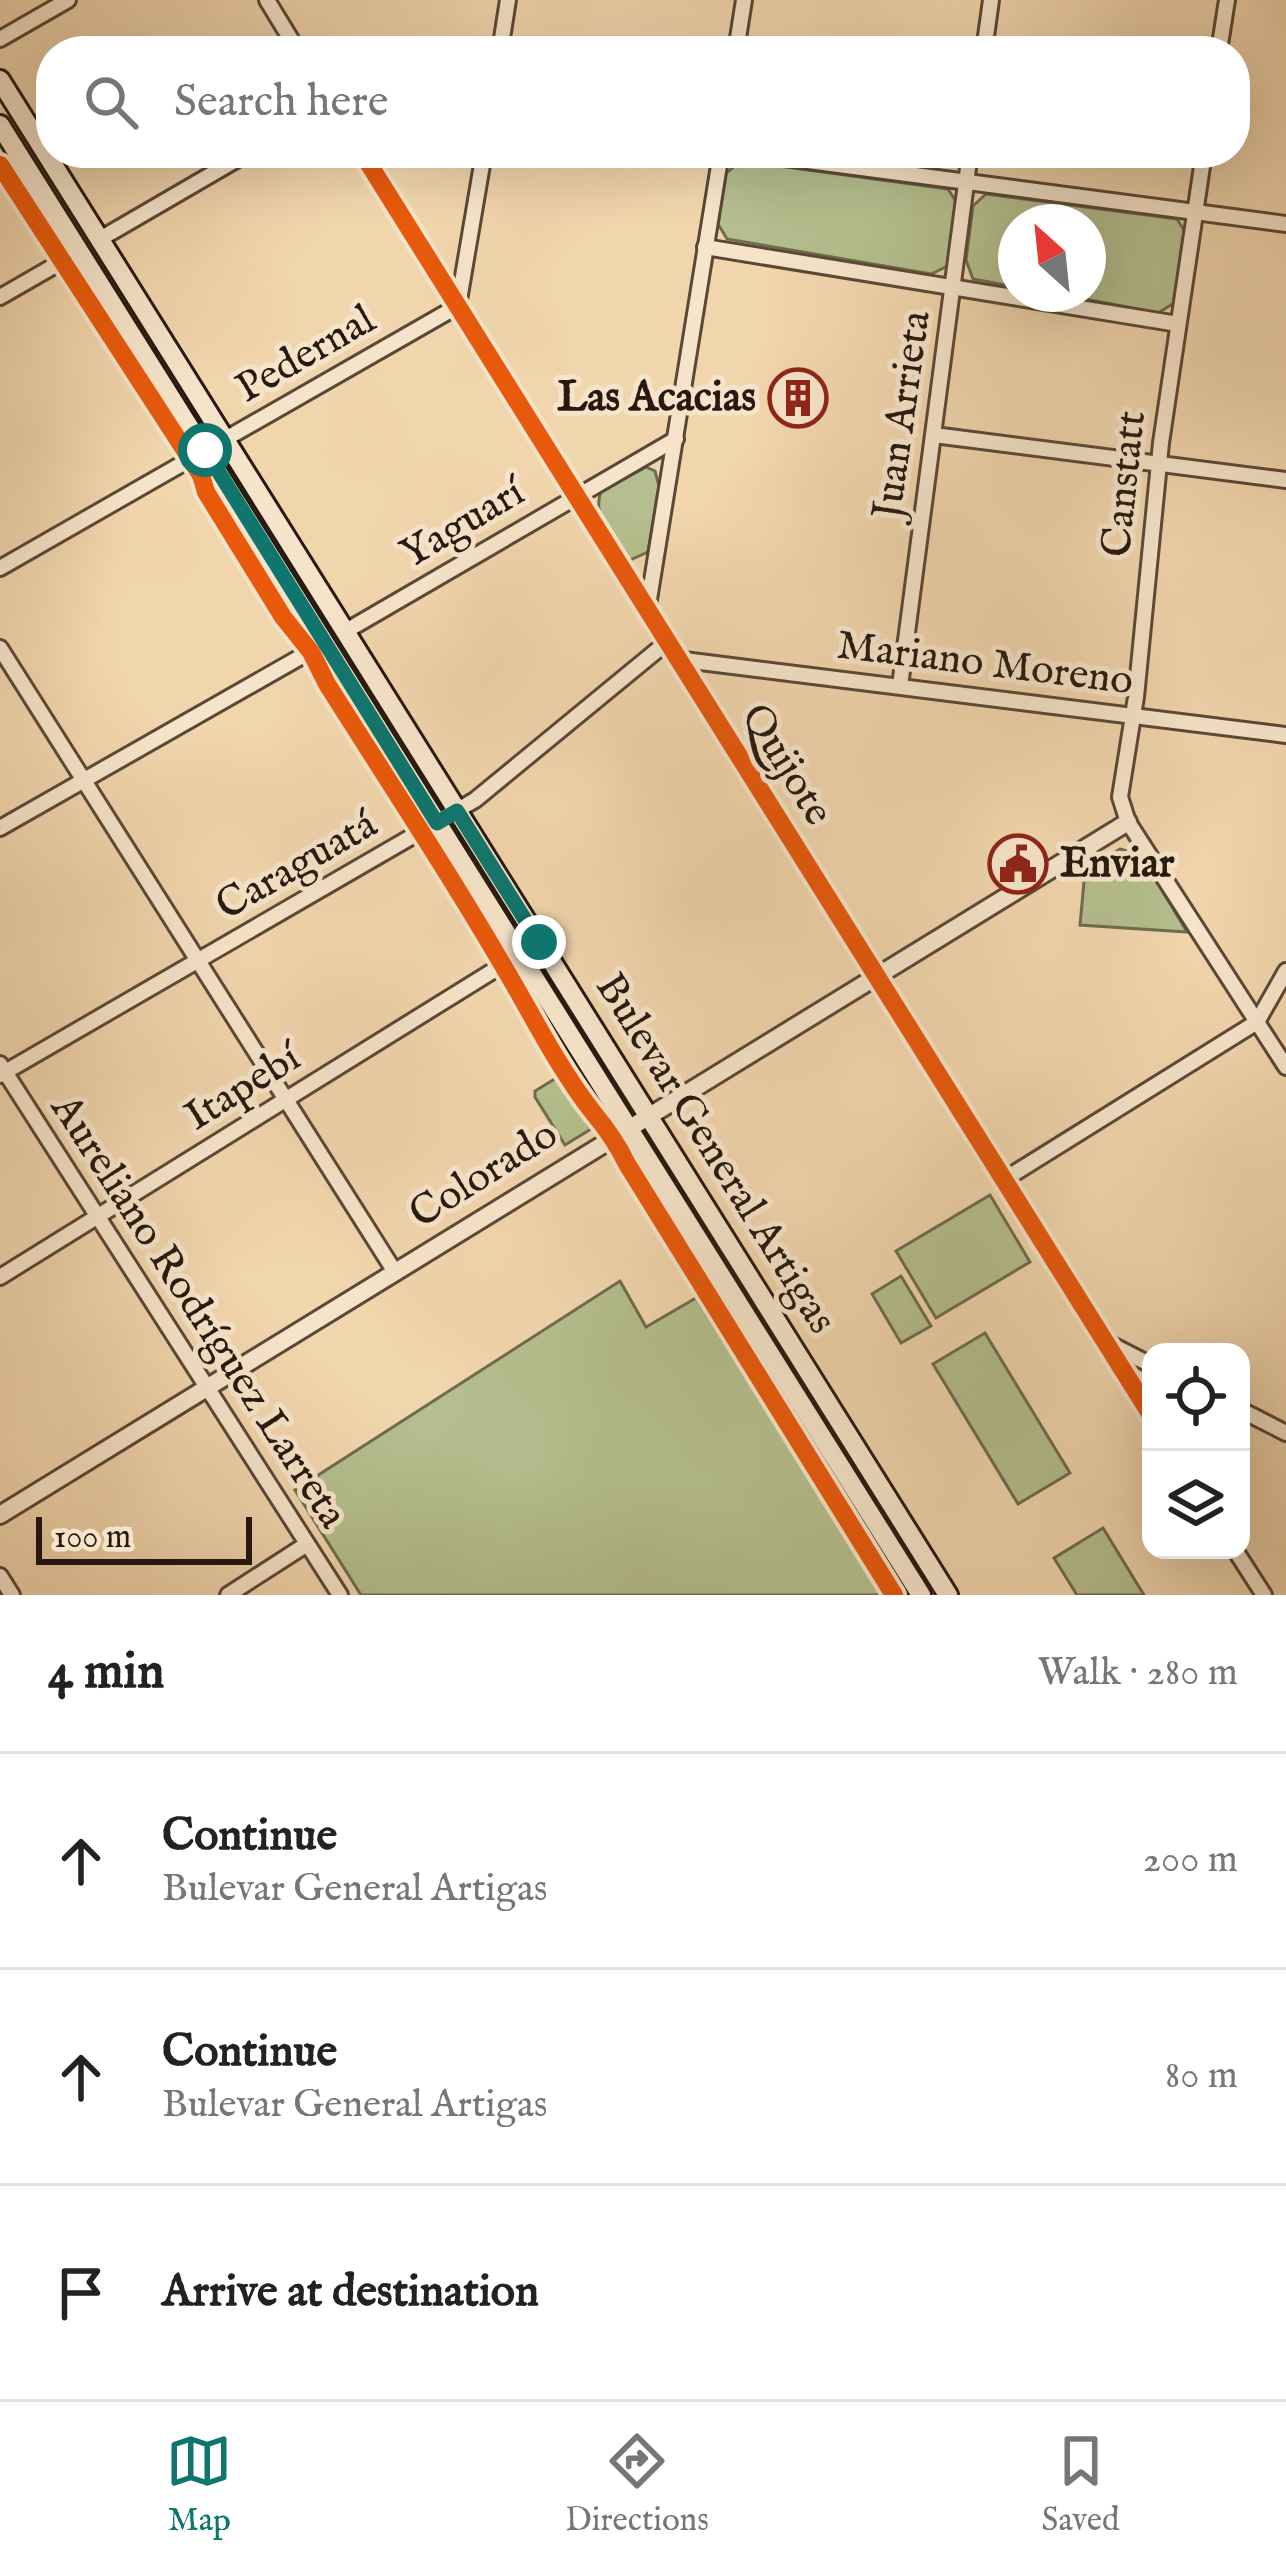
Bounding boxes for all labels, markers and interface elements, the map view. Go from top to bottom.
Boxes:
search box [36,36,1250,168]
icon: search [78,69,144,135]
text: Search here [174,74,388,131]
north arrow [998,204,1106,312]
street label: Pedernal [227,294,386,416]
street label: Juan Arrieta [862,307,944,526]
building icon: Las Acacias [767,367,829,429]
place label: Las Acacias [557,372,756,425]
street label: Canstatt [1091,408,1159,560]
route start [178,423,232,477]
street label: Yaguarí [392,465,537,581]
street label: Mariano Moreno [834,620,1136,708]
street label: Quijote [728,694,844,836]
street label: Caraguatá [207,798,388,933]
public building icon: Enviar [987,833,1049,895]
place label: Enviar [1060,838,1175,891]
route end [512,915,566,969]
street label: Bulevar General Artigas [583,964,847,1344]
street label: Itapebí [176,1031,313,1144]
street label: Aureliano Rodríguez Larreta [37,1084,359,1540]
street label: Colorado [400,1109,568,1241]
map controls [1142,1343,1250,1559]
button: locate [1142,1343,1250,1451]
button: layers [1142,1451,1250,1559]
scale bar [36,1511,252,1564]
text: 100 m [54,1517,131,1559]
text: 4 min [48,1641,164,1706]
text: Walk · 280 m [1038,1649,1238,1698]
text: Continue [162,1808,337,1865]
icon: ahead [48,1828,114,1894]
text: 200 m [1143,1836,1238,1885]
text: Bulevar General Artigas [162,1865,547,1914]
text: Continue [162,2024,337,2081]
icon: ahead [48,2044,114,2110]
text: 80 m [1165,2052,1238,2101]
text: Bulevar General Artigas [162,2081,547,2130]
icon: arrive [48,2260,114,2326]
text: Arrive at destination [162,2264,539,2321]
tab: Map [166,2428,232,2542]
tab: Directions [565,2428,709,2542]
tab: Saved [1042,2428,1120,2542]

